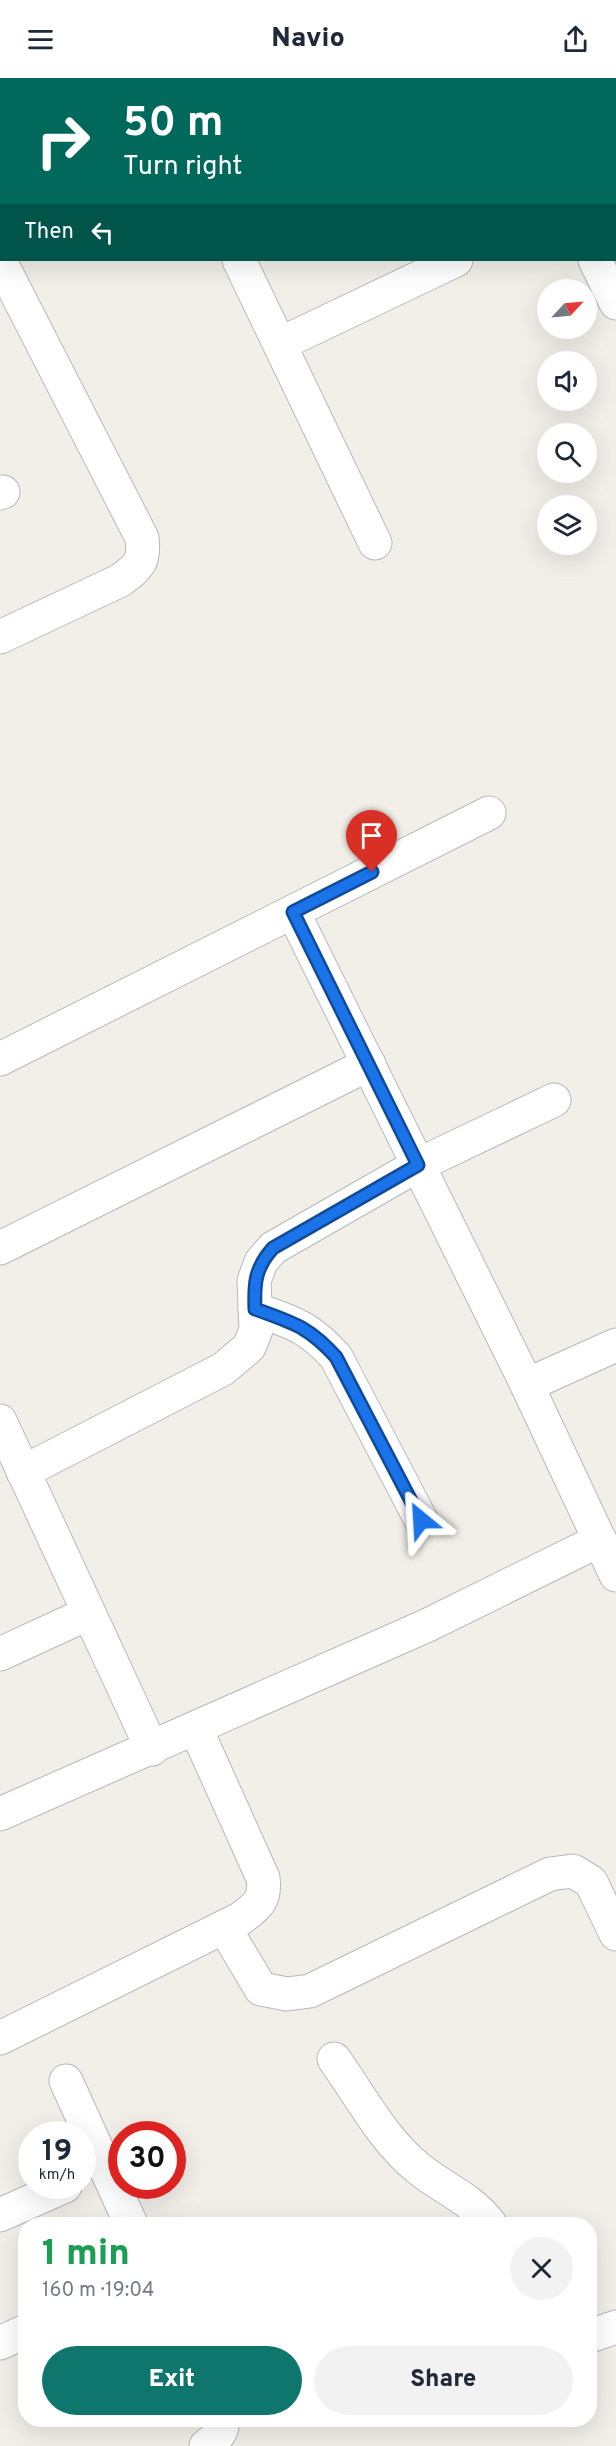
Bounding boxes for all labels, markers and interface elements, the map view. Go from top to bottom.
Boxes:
text: Navio [271,22,345,56]
icon: menu [24,23,57,56]
icon: share [559,23,592,56]
text: 50 m [123,98,224,151]
icon: right [24,102,102,180]
text: Turn right [123,150,242,184]
icon: left [86,216,119,249]
text: Then [24,219,74,246]
north arrow [537,279,597,339]
map controls [537,279,597,555]
button: sound [537,351,597,411]
button: search [537,423,597,483]
button: layers [537,495,597,555]
pin [346,810,397,872]
icon: arrive [355,819,388,852]
position arrow [389,1488,453,1552]
speed limit sign: 30 [108,2121,186,2199]
text: 19 [42,2134,72,2171]
text: km/h [39,2166,75,2185]
text: 1 min [42,2232,130,2278]
button: close [510,2237,573,2300]
text: 160 m · 19:04 [42,2278,154,2304]
button: Exit [42,2346,302,2415]
button: Share [314,2346,573,2415]

